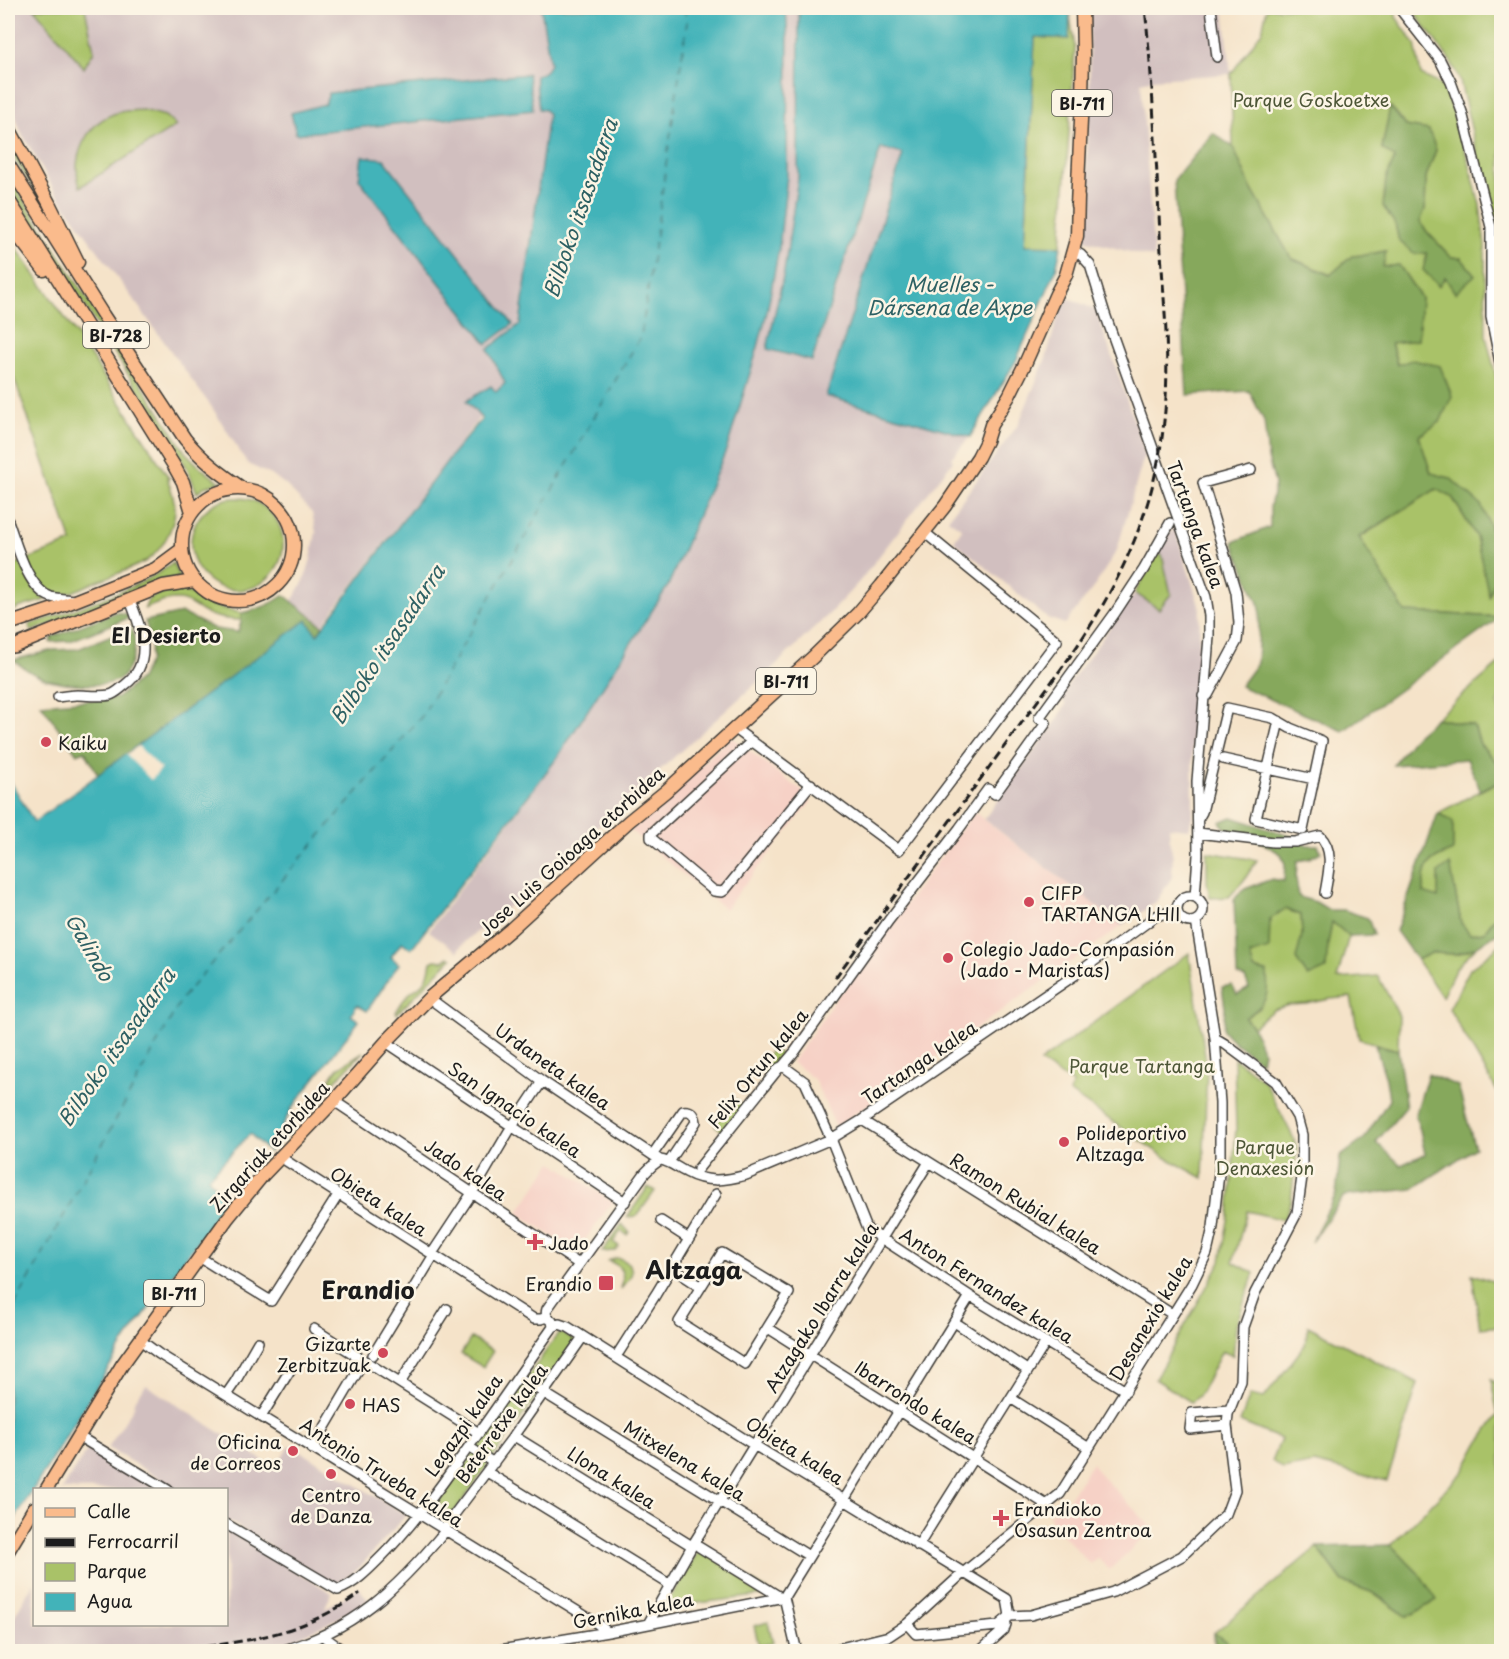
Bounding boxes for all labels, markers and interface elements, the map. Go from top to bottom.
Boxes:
park label: Parque Goskoetxe [1233,86,1389,113]
road number: BI-711 [1052,90,1112,116]
water label: Bilboko itsasadarra [535,113,625,301]
water label: Muelles - Dársena de Axpe [867,269,1034,322]
road number: BI-728 [83,322,149,348]
street label: Tartanga kalea [1160,456,1232,592]
water label: Bilboko itsasadarra [322,557,452,730]
district label: El Desierto [111,620,221,650]
road number: BI-711 [756,668,816,694]
place label: Kaiku [58,729,107,756]
marker: Kaiku [39,735,53,749]
street label: Jose Luis Goioaga etorbidea [472,759,671,942]
place label: CIFP TARTANGA LHII [1041,879,1180,927]
marker: CIFP TARTANGA LHII [1022,895,1036,909]
water label: Galindo [59,908,122,987]
place label: Colegio Jado-Compasión (Jado - Maristas) [960,935,1175,983]
marker: Colegio Jado-Compasión (Jado - Maristas) [941,951,955,965]
water label: Bilboko itsasadarra [50,961,183,1132]
street label: Felix Ortun kalea [700,1002,814,1134]
street label: Tartanga kalea [856,1013,983,1111]
street label: Urdaneta kalea [490,1016,617,1116]
park label: Parque Tartanga [1069,1052,1216,1079]
street label: San Ignacio kalea [443,1054,588,1164]
street label: Zirgariak etorbidea [203,1074,336,1218]
place label: Polideportivo Altzaga [1076,1119,1187,1167]
street label: Jado kalea [419,1131,514,1207]
park label: Parque Denaxesión [1216,1133,1314,1181]
marker: Polideportivo Altzaga [1057,1135,1071,1149]
street label: Ramon Rubial kalea [945,1145,1107,1261]
street label: Obieta kalea [325,1159,433,1243]
street label: Atzagako Ibarra kalea [757,1216,885,1398]
street label: Anton Fernandez kalea [895,1220,1080,1350]
place label: Jado [548,1229,589,1256]
marker: Jado [526,1233,544,1251]
street label: Desanexio kalea [1102,1249,1199,1386]
district label: Altzaga [645,1251,743,1287]
place label: Erandio [526,1270,592,1297]
district label: Erandio [321,1271,415,1307]
marker: Erandio [597,1274,615,1292]
road number: BI-711 [144,1280,204,1306]
place label: Gizarte Zerbitzuak [277,1330,371,1378]
marker: Gizarte Zerbitzuak [376,1346,390,1360]
street label: Ibarrondo kalea [850,1354,983,1451]
street label: Beterretxe kalea [448,1357,554,1488]
street label: Legazpi kalea [418,1368,509,1482]
place label: HAS [362,1391,401,1418]
marker: HAS [343,1397,357,1411]
street label: Obieta kalea [741,1409,850,1491]
street label: Antonio Trueba kalea [295,1411,470,1534]
street label: Mitxelena kalea [619,1413,752,1507]
place label: Oficina de Correos [190,1428,282,1476]
street label: Llona kalea [563,1439,662,1515]
marker: Oficina de Correos [286,1444,300,1458]
marker: Centro de Danza [324,1467,338,1481]
place label: Centro de Danza [290,1481,372,1529]
legend [33,1488,228,1626]
place label: Erandioko Osasun Zentroa [1014,1495,1152,1543]
text: Calle [87,1497,131,1524]
marker: Erandioko Osasun Zentroa [992,1509,1010,1527]
text: Ferrocarril [87,1527,179,1554]
text: Parque [87,1557,147,1584]
street label: Gernika kalea [570,1585,696,1635]
text: Agua [87,1587,133,1614]

